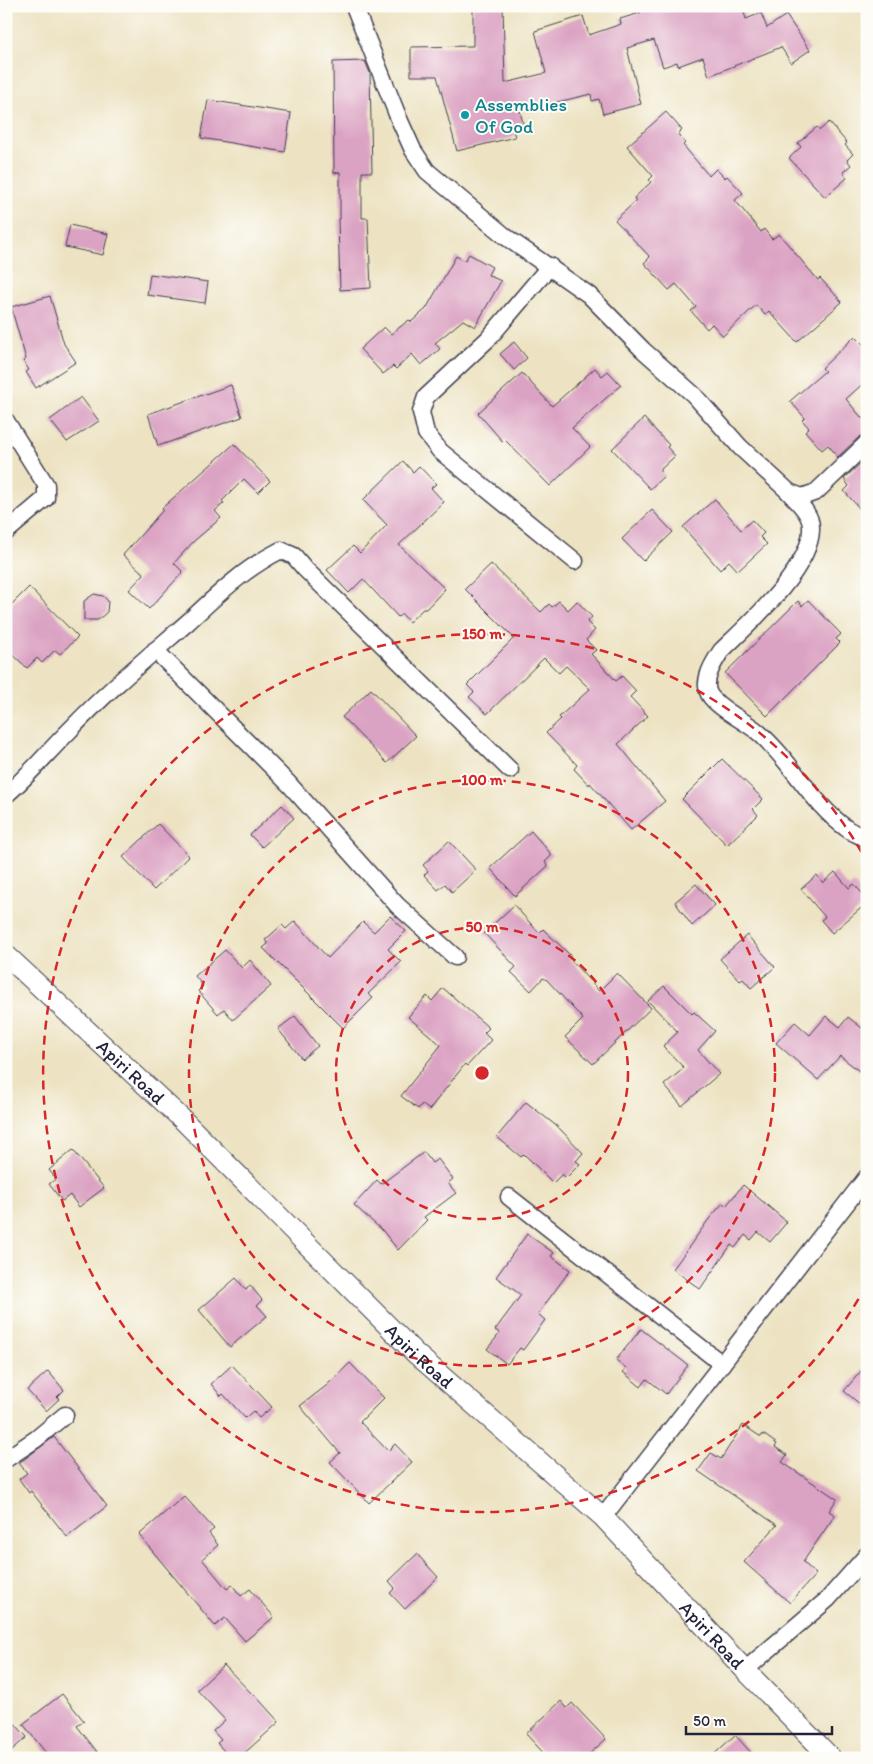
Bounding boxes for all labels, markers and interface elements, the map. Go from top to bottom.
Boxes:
place label: Assemblies Of God [475,93,567,138]
marker: Assemblies Of God [459,109,471,121]
text: 150 m [462,625,502,643]
text: 100 m [461,771,503,789]
text: 50 m [465,918,499,936]
street label: Apiri Road [92,1035,170,1110]
centre of rings [473,1064,491,1082]
street label: Apiri Road [380,1319,459,1394]
street label: Apiri Road [675,1596,750,1675]
scale bar [686,1704,832,1736]
text: 50 m [693,1712,726,1730]

